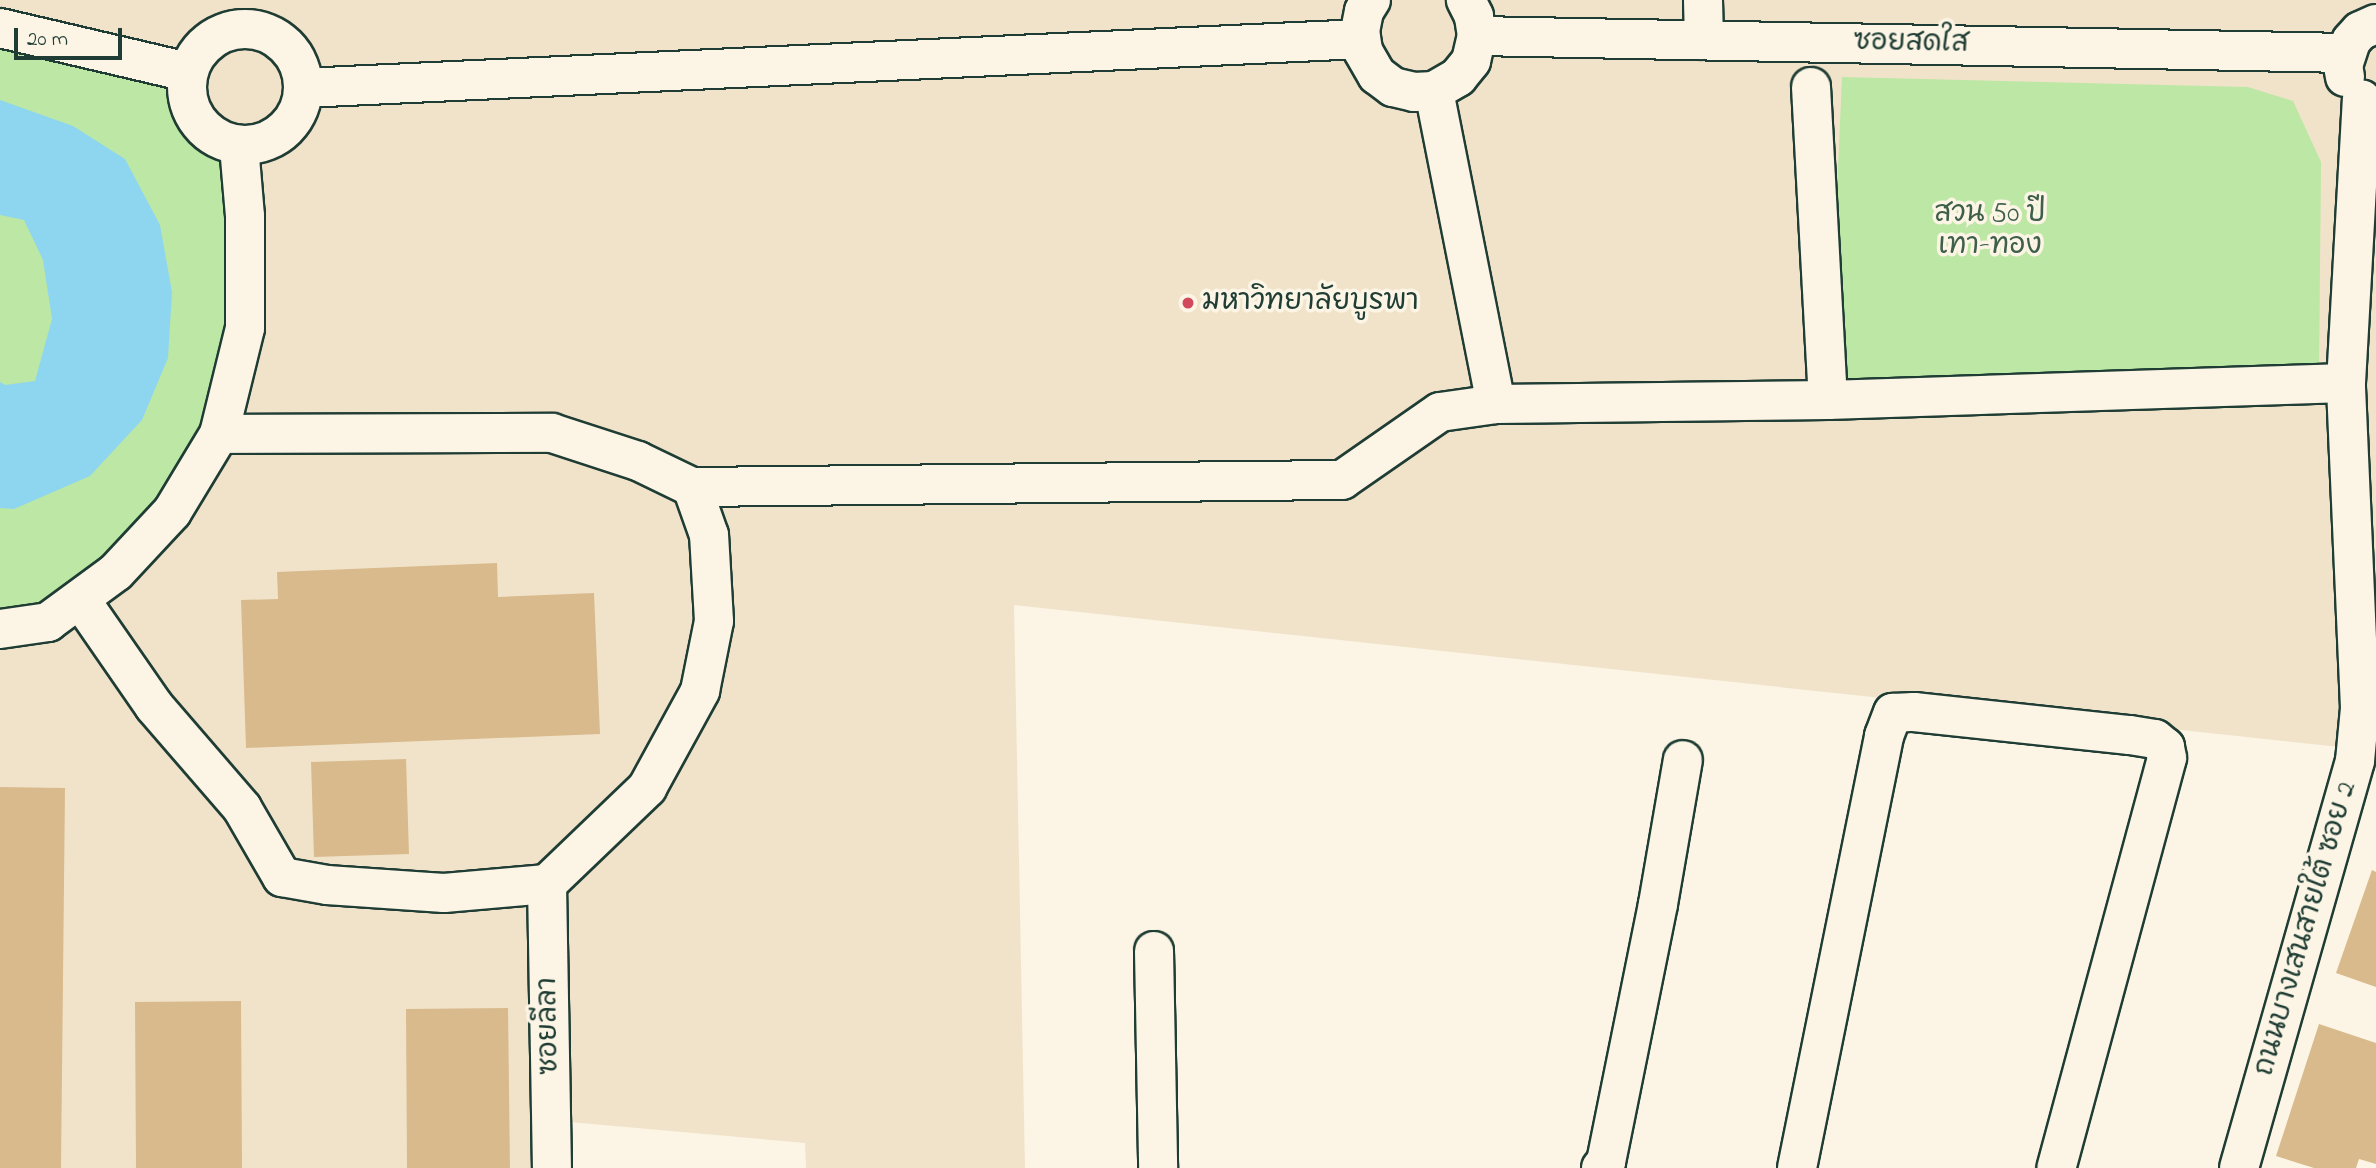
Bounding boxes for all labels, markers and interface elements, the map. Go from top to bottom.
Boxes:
scale bar [18,14,126,58]
text: 20 m [27,25,68,55]
street label: ซอยสดใส [1853,26,1969,62]
park label: สวน 50 ปี เทา-ทอง [1934,198,2046,264]
place label: มหาวิทยาลัยบูรพา [1202,286,1419,320]
marker: มหาวิทยาลัยบูรพา [1180,295,1196,311]
street label: ถนนบางเสนสายใต้ ซอย 2 [2249,778,2365,1080]
street label: ซอยลีลา [532,977,568,1075]

